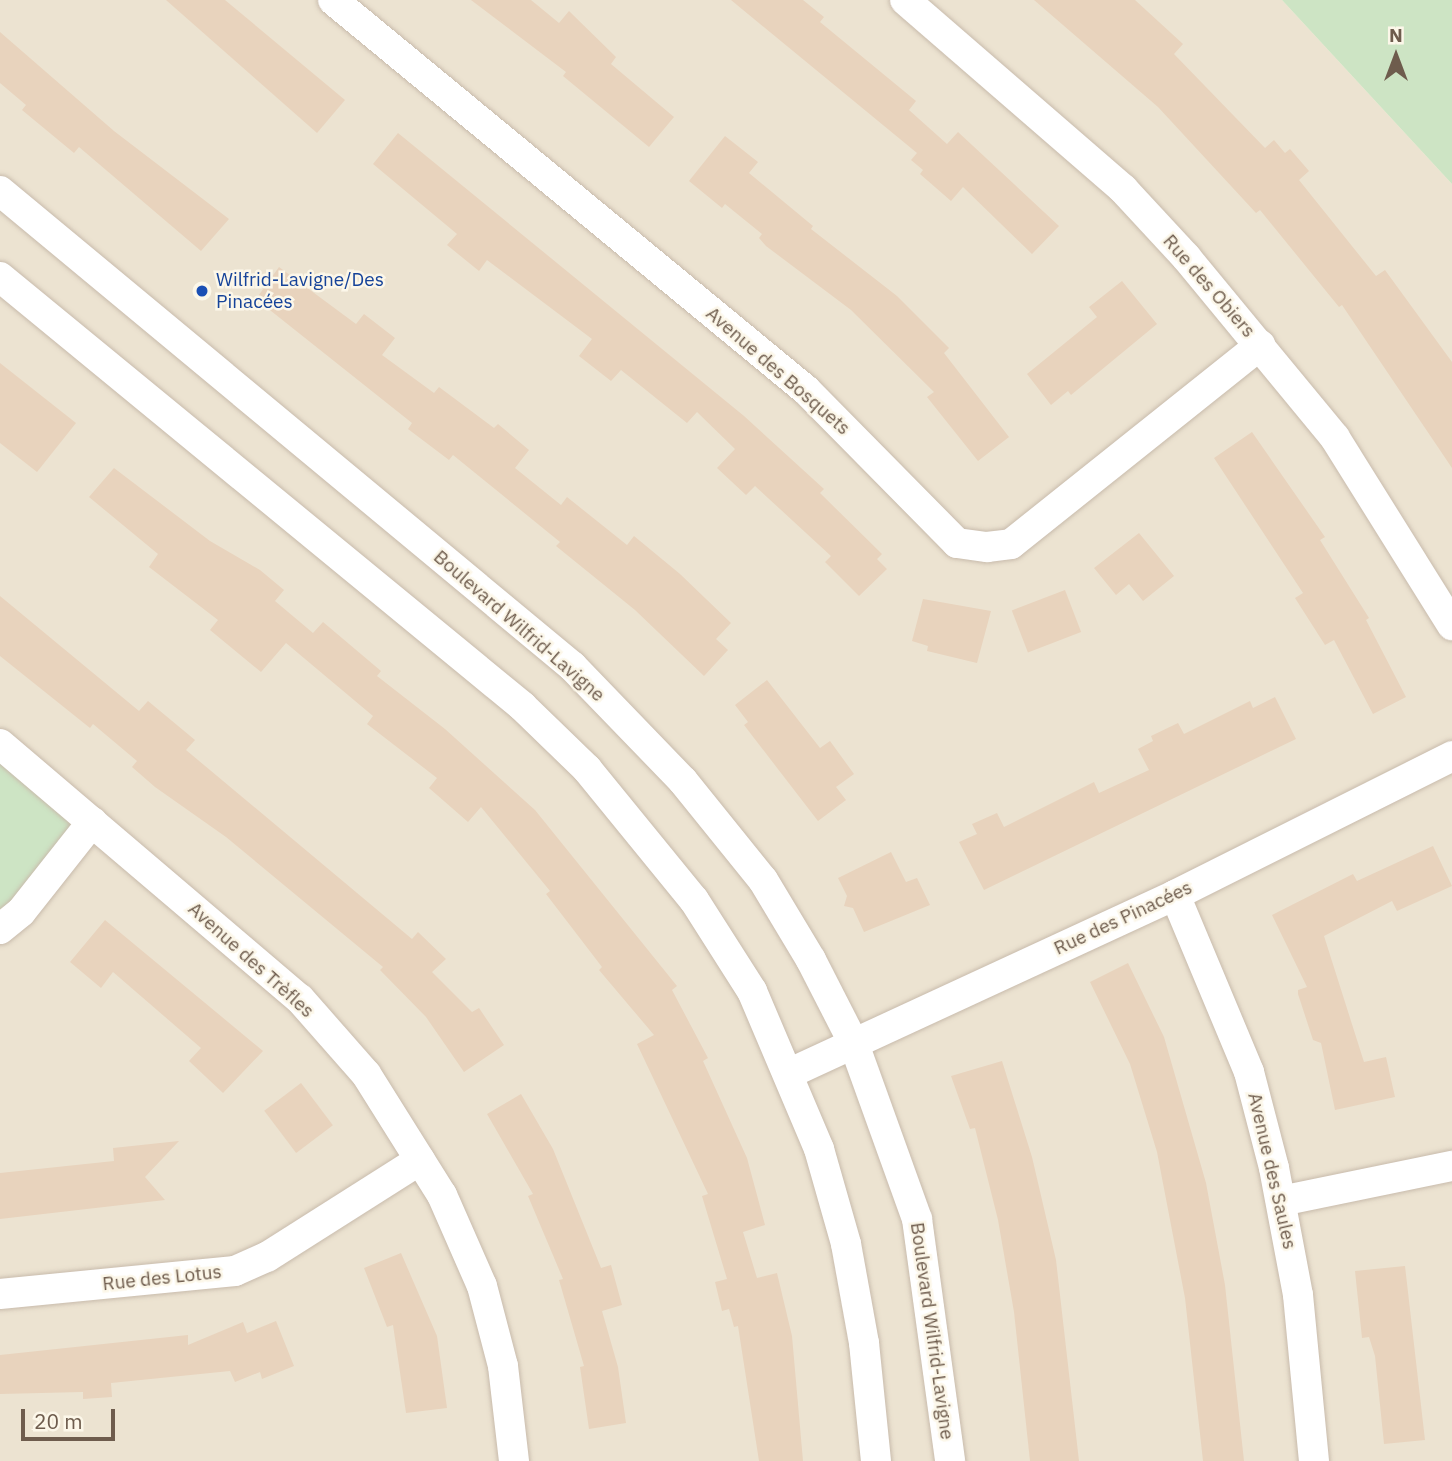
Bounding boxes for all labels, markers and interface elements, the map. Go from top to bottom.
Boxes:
north arrow [1361,21,1431,91]
text: N [1389,23,1403,47]
street label: Rue des Obiers [1158,230,1260,342]
place label: Wilfrid-Lavigne/Des Pinacées [216,269,384,313]
marker: Wilfrid-Lavigne/Des Pinacées [194,283,210,299]
street label: Avenue des Bosquets [701,302,855,440]
street label: Boulevard Wilfrid-Lavigne [429,546,609,706]
street label: Rue des Pinacées [1050,876,1196,960]
street label: Avenue des Trèfles [183,898,319,1022]
street label: Avenue des Saules [1243,1091,1301,1251]
street label: Boulevard Wilfrid-Lavigne [905,1221,959,1441]
street label: Rue des Lotus [101,1260,223,1296]
scale bar [24,1394,119,1438]
text: 20 m [34,1407,83,1435]

